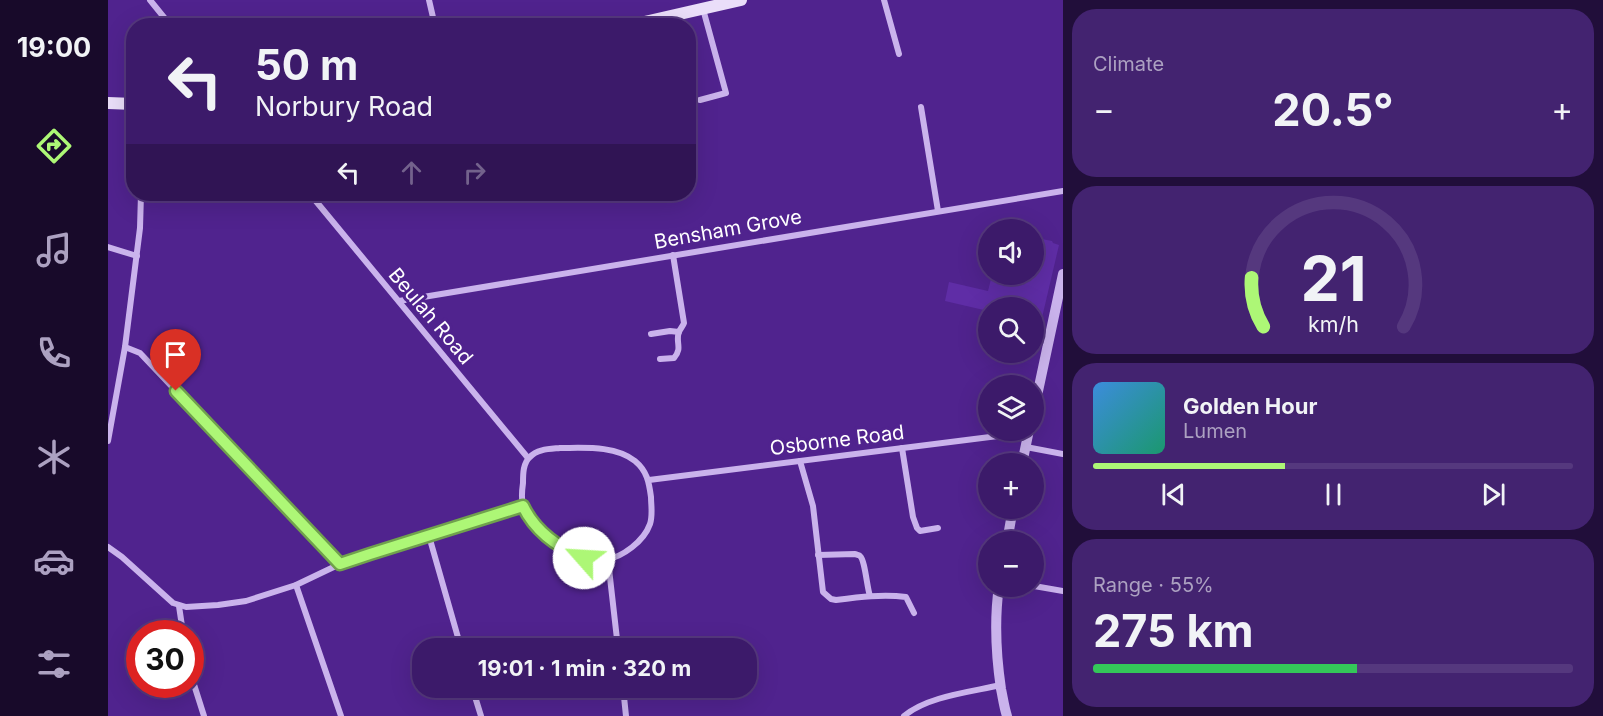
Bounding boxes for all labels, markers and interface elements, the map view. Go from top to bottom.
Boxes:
text: 19:00 [17,31,91,64]
text: 50 m [255,39,358,90]
icon: left [156,42,234,120]
text: Climate [1093,52,1164,76]
text: 20.5° [1272,82,1394,137]
text: − [1093,89,1115,129]
text: + [1551,89,1573,129]
text: Norbury Road [255,90,433,123]
icon: directions [33,125,75,167]
icon: left [332,156,365,189]
icon: ahead [395,156,428,189]
icon: right [458,156,491,189]
street label: Bensham Grove [652,204,804,254]
map controls [978,219,1044,597]
button: sound [978,219,1044,285]
icon: music [33,229,75,271]
text: 21 [1300,241,1366,316]
street label: Beulah Road [384,263,478,369]
button: search [978,297,1044,363]
text: km/h [1308,311,1358,337]
pin [150,329,201,391]
icon: phone [33,332,75,374]
icon: arrive [159,338,192,371]
button: layers [978,375,1044,441]
text: Golden Hour [1183,393,1317,419]
text: Lumen [1183,419,1247,443]
street label: Osborne Road [768,420,906,460]
icon: climate [33,436,75,478]
button: + [978,453,1044,519]
icon: previous [1157,478,1190,511]
icon: pause [1317,478,1350,511]
icon: next [1477,478,1510,511]
position arrow [552,526,616,590]
button: − [978,531,1044,597]
icon: car [33,540,75,582]
text: Range · 55% [1093,573,1214,597]
text: 275 km [1093,603,1254,658]
speed limit sign: 30 [126,620,204,698]
icon: filters [33,643,75,685]
text: 19:01 · 1 min · 320 m [478,655,691,681]

